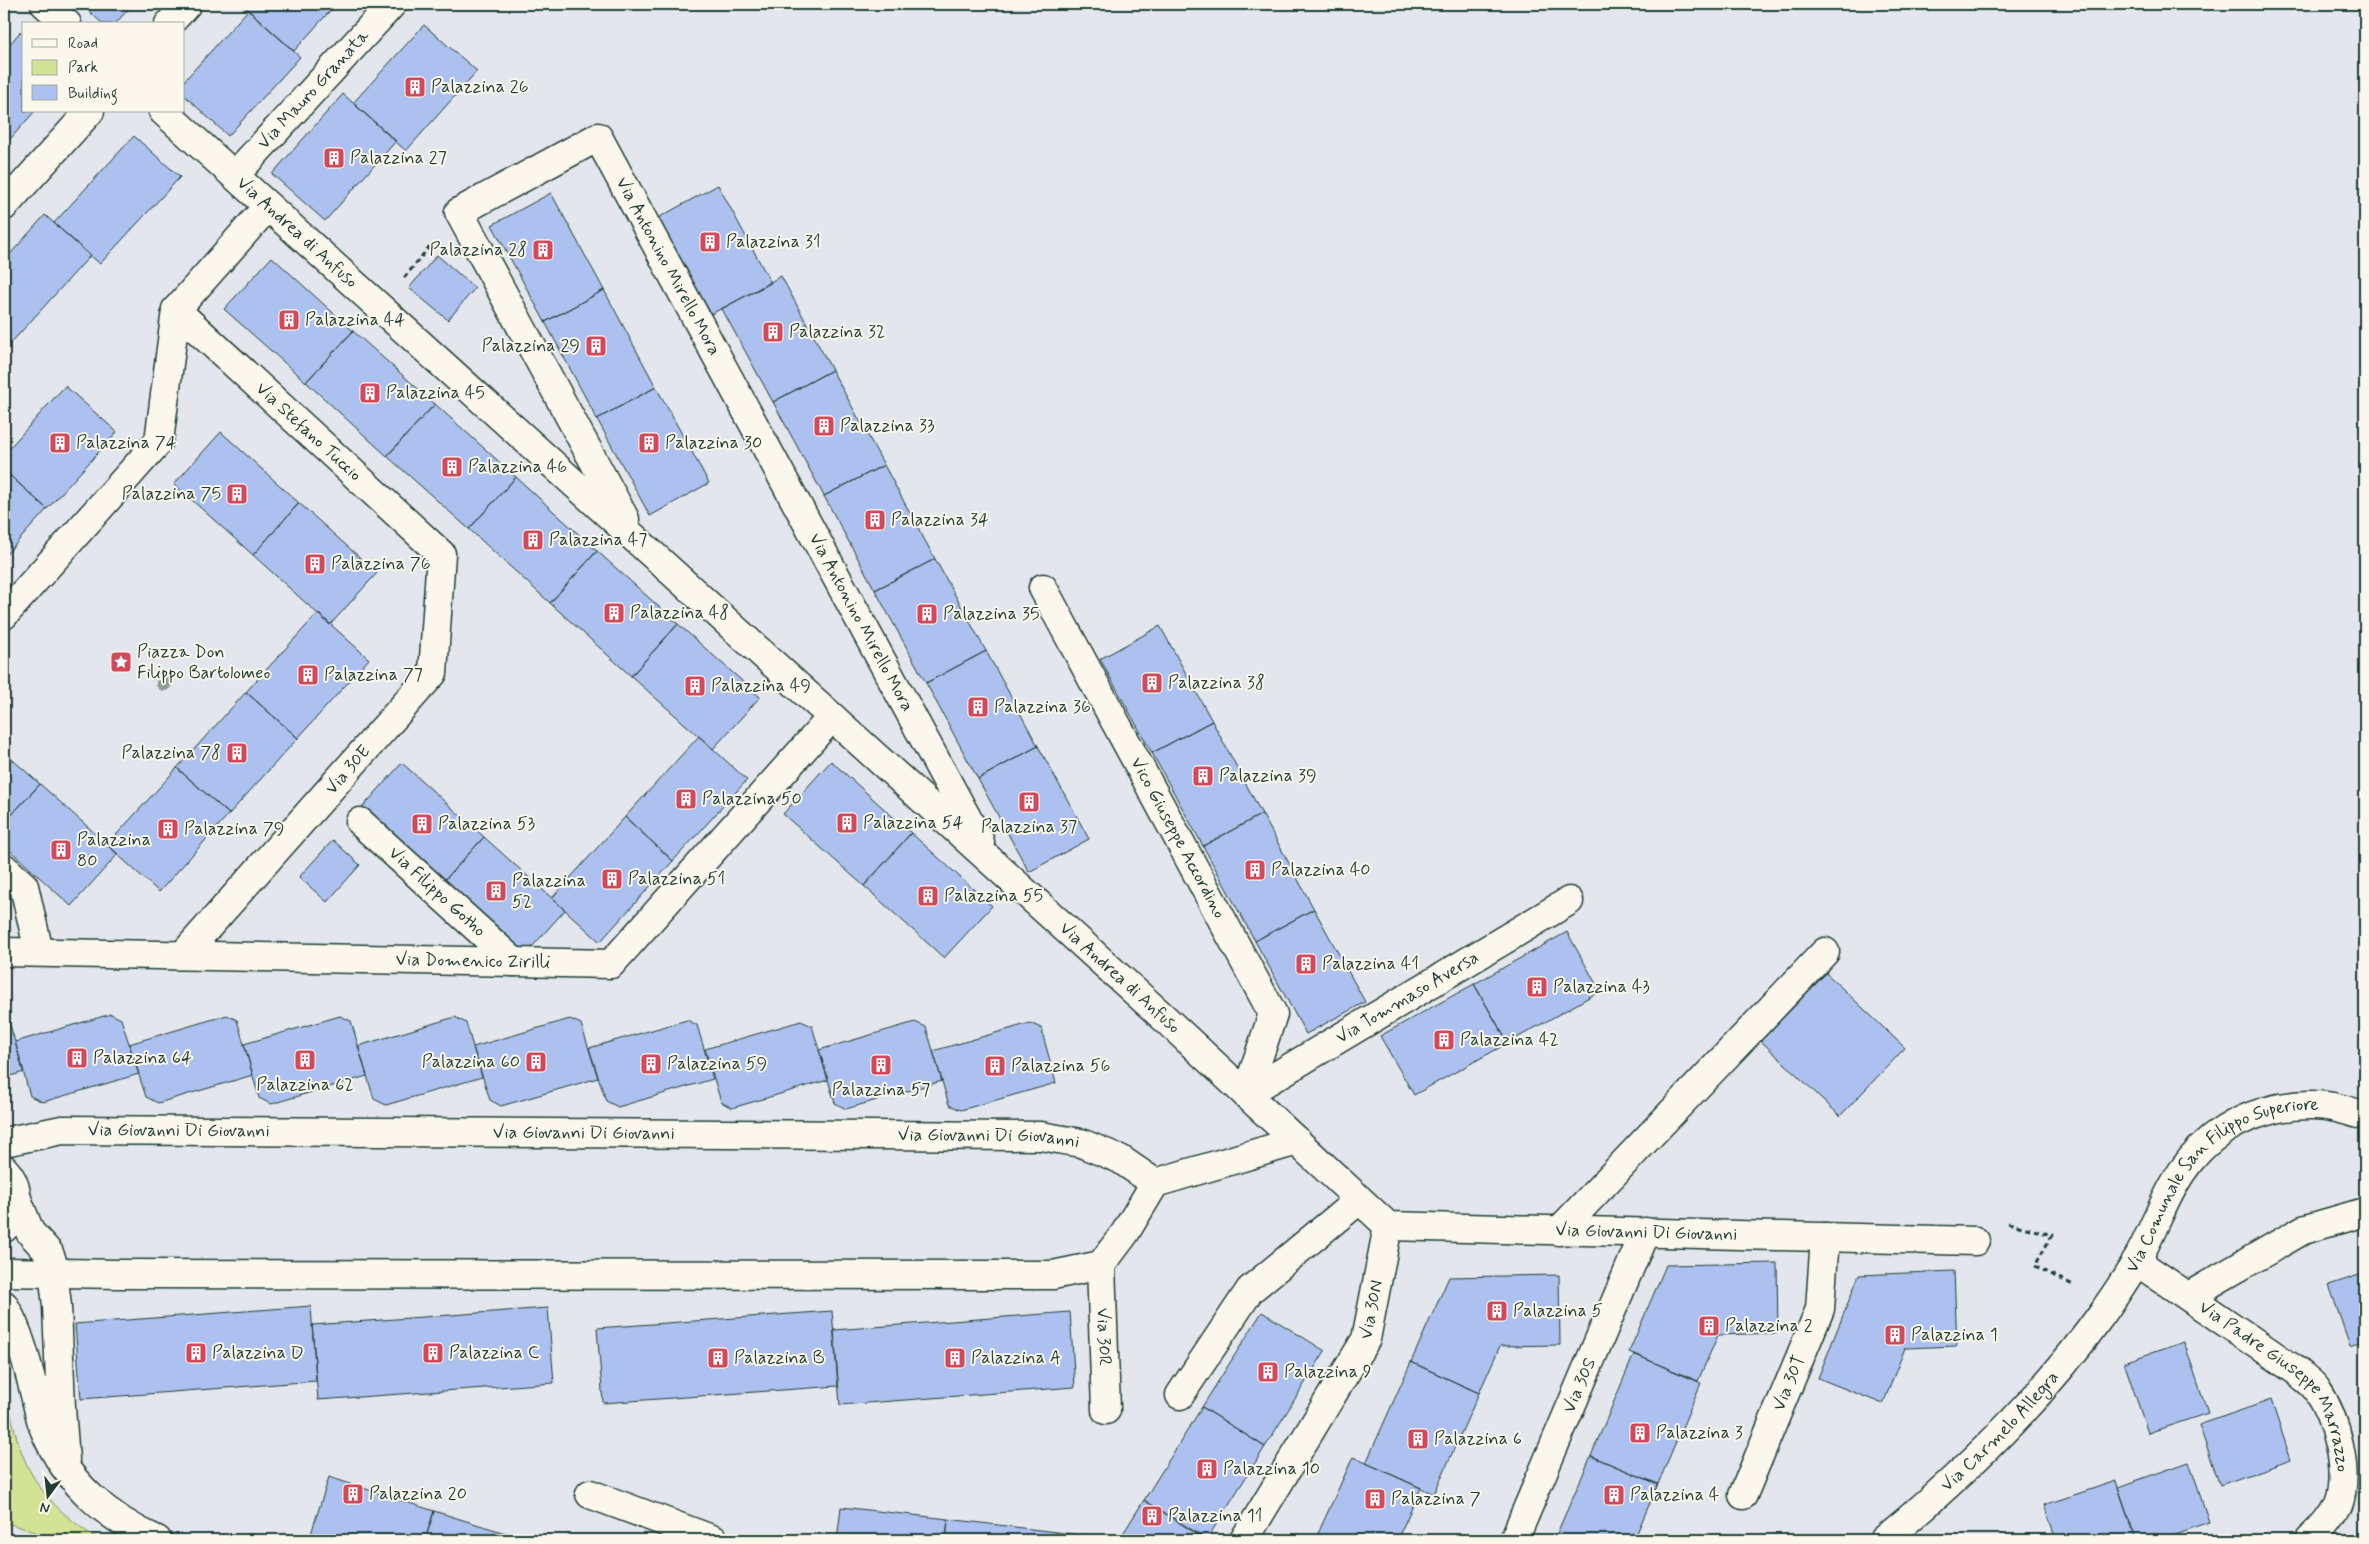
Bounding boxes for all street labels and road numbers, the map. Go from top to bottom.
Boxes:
street label: Via Mauro Granata [252,24,375,155]
street label: Via Andrea di Anfuso [231,171,363,294]
street label: Via Antonino Mirello Mora [610,173,726,360]
street label: Via Stefano Tuccio [250,377,367,487]
street label: Via Antonino Mirello Mora [803,529,919,716]
street label: Via 30E [320,740,376,800]
street label: Vico Giuseppe Accordino [1125,753,1231,923]
street label: Via Filippo Gotho [383,841,491,942]
street label: Via Andrea di Anfuso [1054,917,1186,1039]
street label: Via Tommaso Aversa [1331,946,1483,1050]
street label: Via Domenico Zirilli [395,948,551,975]
street label: Via Comunale San Filippo Superiore [2120,1093,2319,1277]
street label: Via Giovanni Di Giovanni [88,1118,270,1143]
street label: Via Giovanni Di Giovanni [493,1121,675,1146]
street label: Via Giovanni Di Giovanni [898,1123,1081,1154]
street label: Via Giovanni Di Giovanni [1555,1218,1738,1247]
street label: Via 30N [1354,1278,1389,1341]
street label: Via Padre Giuseppe Marrazzo [2194,1296,2354,1473]
street label: Via 30R [1090,1307,1116,1367]
street label: Via 30T [1767,1352,1812,1415]
street label: Via 30S [1557,1354,1602,1417]
street label: Via Carmelo Allegra [1936,1366,2065,1497]

